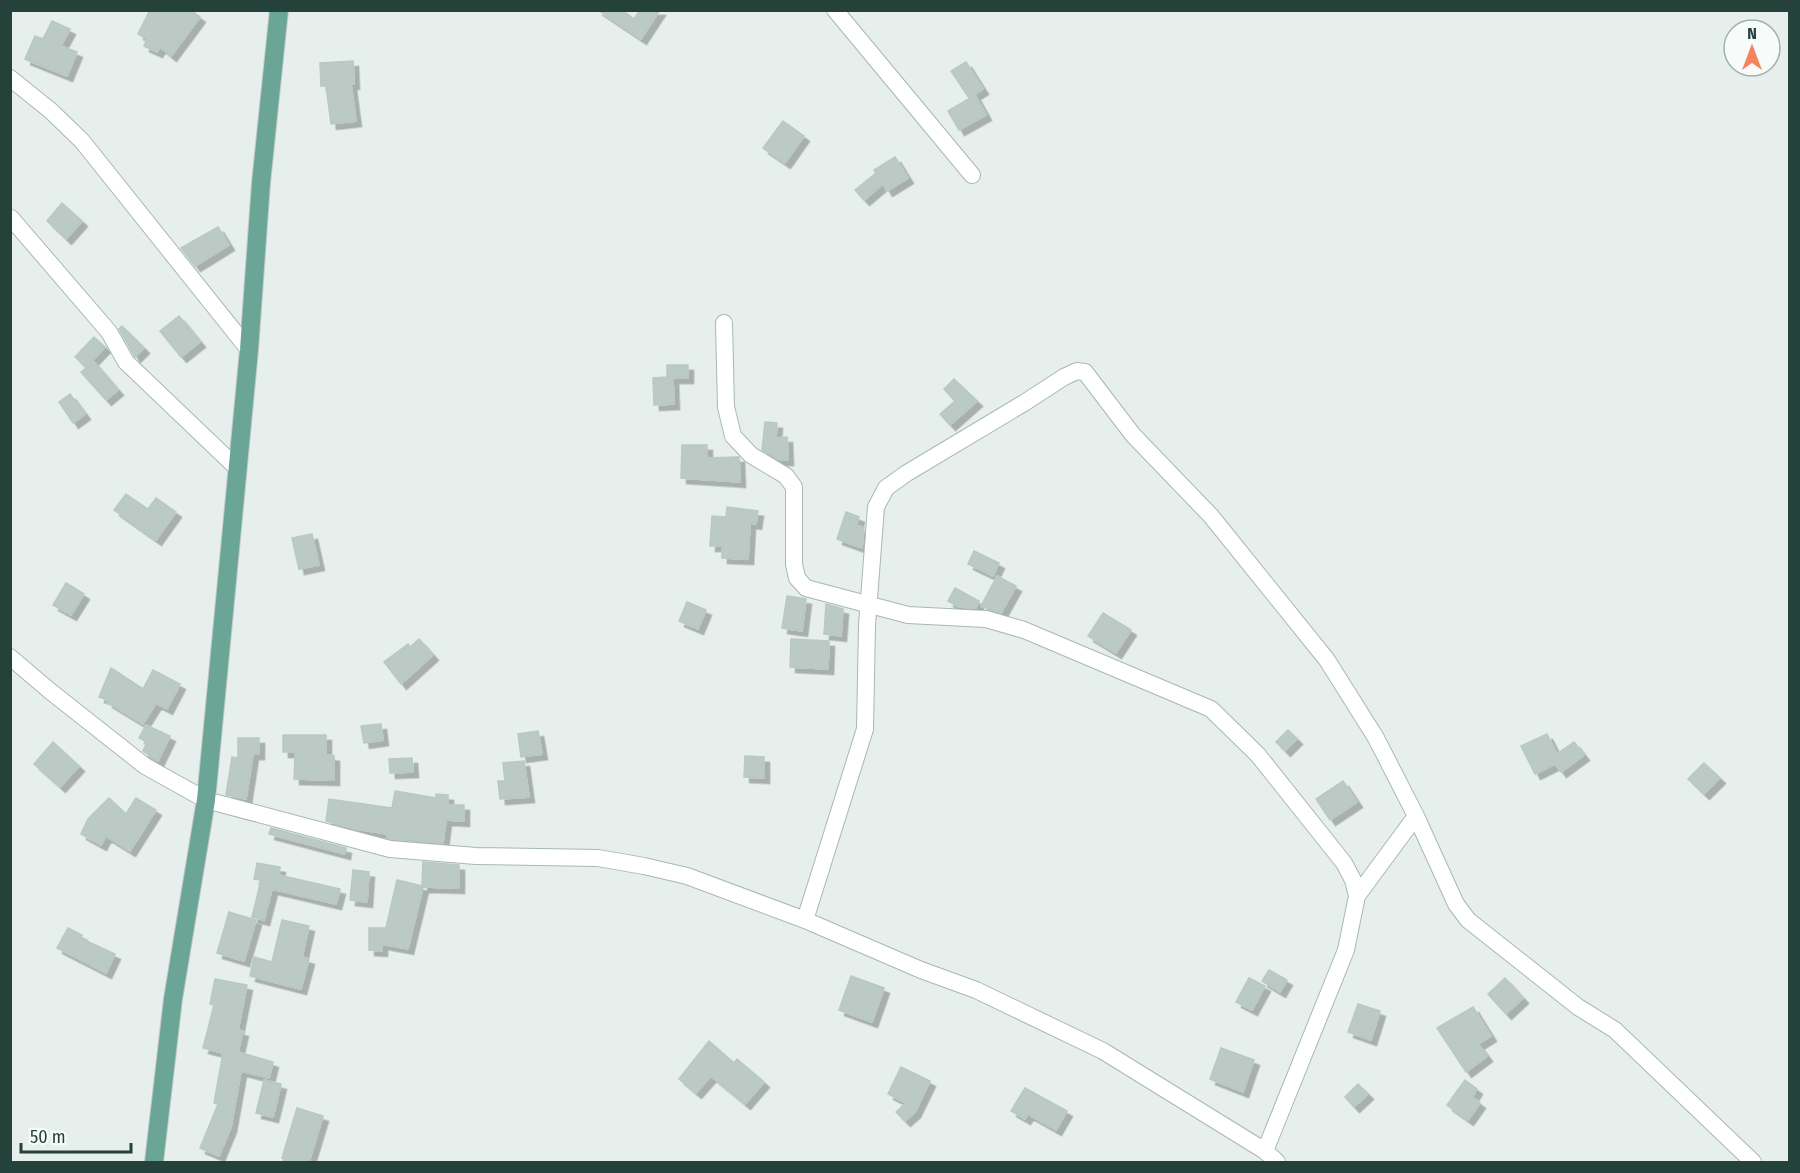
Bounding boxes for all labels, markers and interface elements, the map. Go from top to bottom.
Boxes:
north arrow [1722,18,1782,78]
text: N [1747,24,1757,43]
scale bar [21,1116,130,1154]
text: 50 m [30,1126,66,1148]

